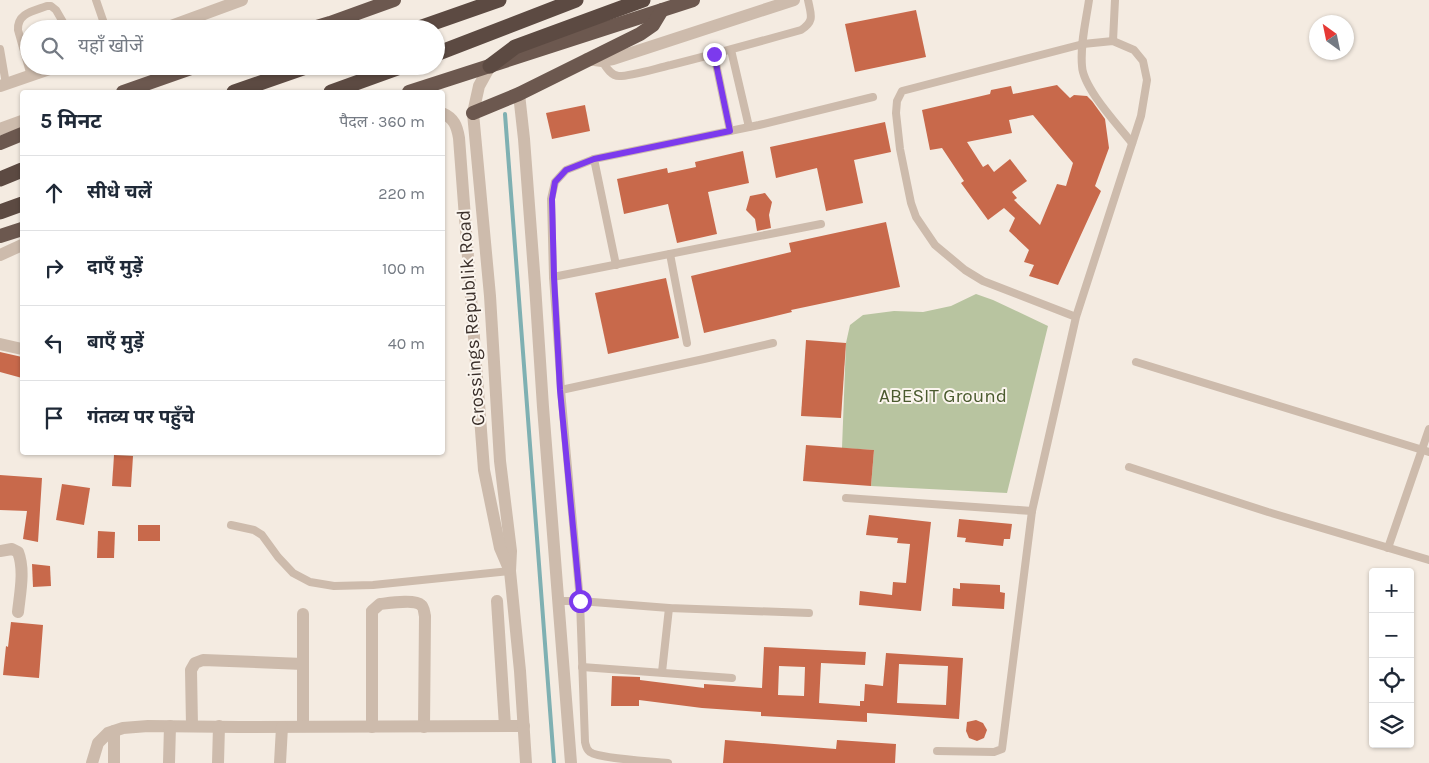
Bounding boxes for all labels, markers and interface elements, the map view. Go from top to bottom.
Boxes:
north arrow [1309,15,1354,60]
search box [20,20,445,75]
icon: search [38,34,66,62]
text: यहाँ खोजें [78,35,143,57]
route end [703,43,726,66]
text: 5 मिनट [40,109,102,133]
text: पैदल · 360 m [339,112,425,131]
icon: ahead [40,179,68,207]
text: सीधे चलें [87,181,152,203]
text: 220 m [378,184,425,203]
street label: Crossings Republik Road [452,209,490,427]
icon: right [40,254,68,282]
text: दाएँ मुड़ें [87,256,143,278]
text: 100 m [382,259,425,278]
icon: left [40,329,68,357]
text: बाएँ मुड़ें [87,331,144,353]
text: 40 m [388,334,425,353]
park label: ABESIT Ground [879,385,1007,407]
icon: arrive [40,404,68,432]
text: गंतव्य पर पहुँचे [87,406,194,428]
map controls [1369,568,1414,748]
button: + [1369,568,1414,613]
route start [569,590,592,613]
button: − [1369,613,1414,658]
button: locate [1369,658,1414,703]
button: layers [1369,703,1414,748]

